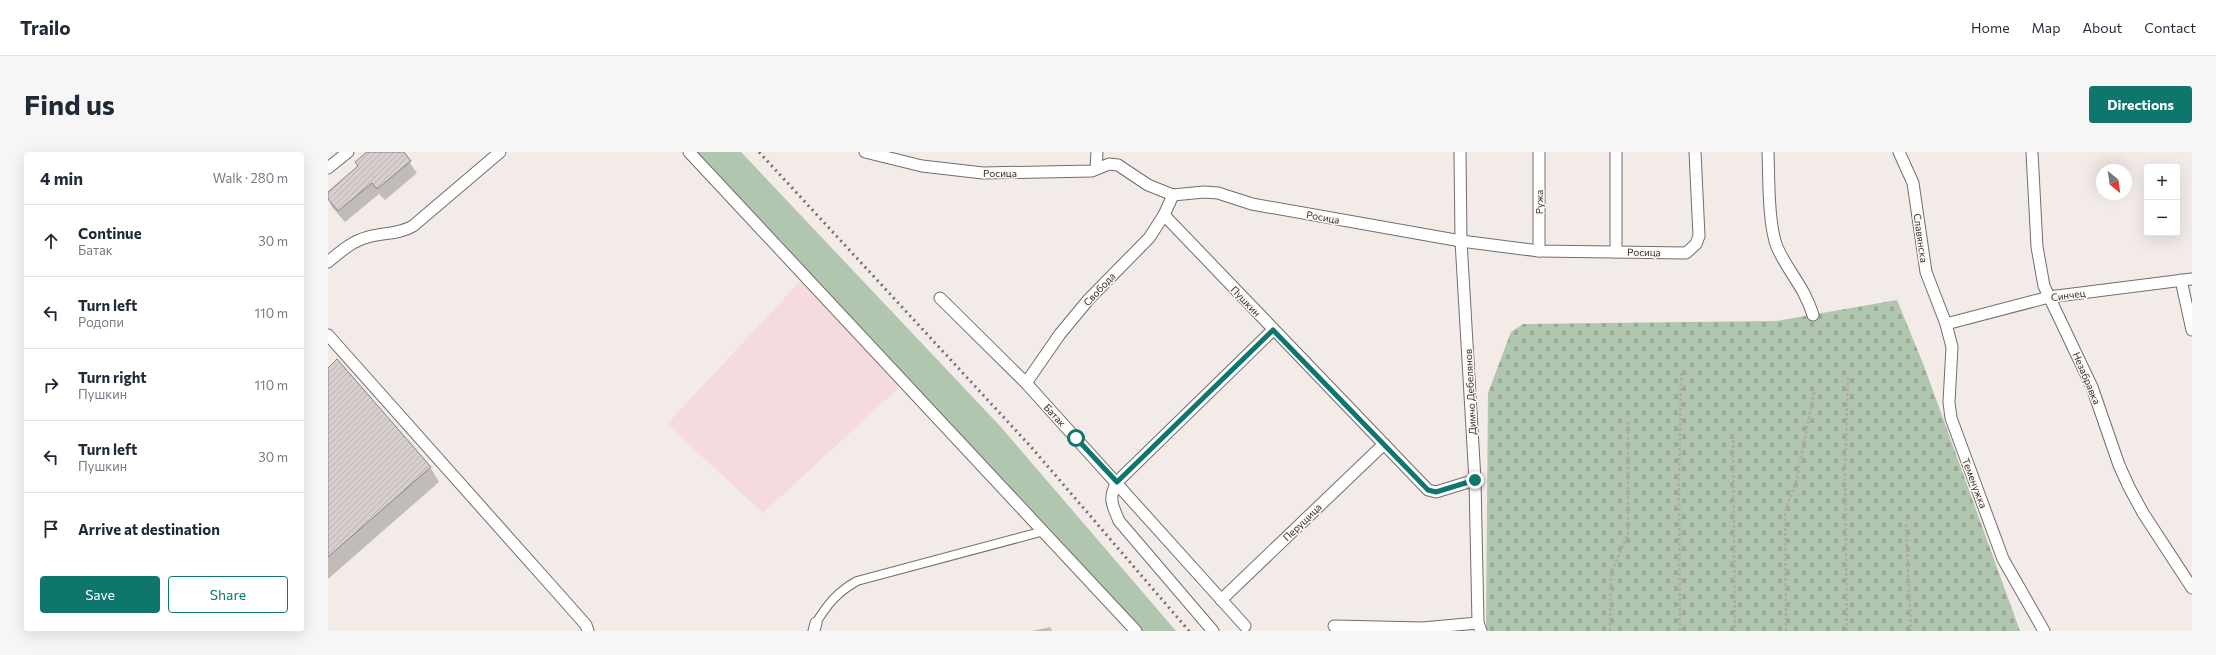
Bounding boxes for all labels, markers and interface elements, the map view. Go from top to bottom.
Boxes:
text: Trailo [20,16,71,39]
text: Home [1971,19,2010,36]
text: Map [2032,19,2060,36]
text: About [2082,19,2122,36]
text: Contact [2144,19,2196,36]
button: Directions [2089,86,2192,123]
text: Find us [24,87,115,121]
north arrow [2096,164,2132,200]
map controls [2144,164,2180,236]
button: + [2144,164,2180,200]
street label: Росица [983,167,1017,179]
text: 4 min [40,168,83,189]
text: Walk · 280 m [213,170,288,186]
street label: Ружа [1533,190,1545,214]
button: − [2144,200,2180,236]
street label: Росица [1305,208,1341,226]
street label: Славянска [1912,213,1930,263]
text: Continue [78,224,142,242]
icon: ahead [40,230,62,252]
text: 30 m [258,233,288,249]
text: Батак [78,242,113,258]
street label: Росица [1627,246,1661,258]
street label: Свобода [1081,270,1117,308]
street label: Пушкин [1229,283,1263,319]
street label: Синчец [2050,287,2086,303]
text: Turn left [78,296,137,314]
icon: left [40,302,62,324]
text: 110 m [255,305,288,321]
text: Родопи [78,314,124,330]
street label: Димчо Дебелянов [1462,349,1478,435]
street label: Незабравка [2071,350,2103,406]
text: Turn right [78,368,147,386]
icon: right [40,374,62,396]
text: 110 m [255,377,288,393]
text: Пушкин [78,386,127,402]
street label: Батак [1042,401,1069,429]
route start [1067,429,1085,447]
text: Turn left [78,440,137,458]
icon: left [40,446,62,468]
text: 30 m [258,449,288,465]
street label: Теменужка [1960,456,1990,510]
text: Пушкин [78,458,127,474]
route end [1466,471,1484,489]
street label: Перущица [1280,501,1324,543]
icon: arrive [40,518,62,540]
text: Arrive at destination [78,520,220,538]
button: Save [40,576,160,613]
button: Share [168,576,288,613]

